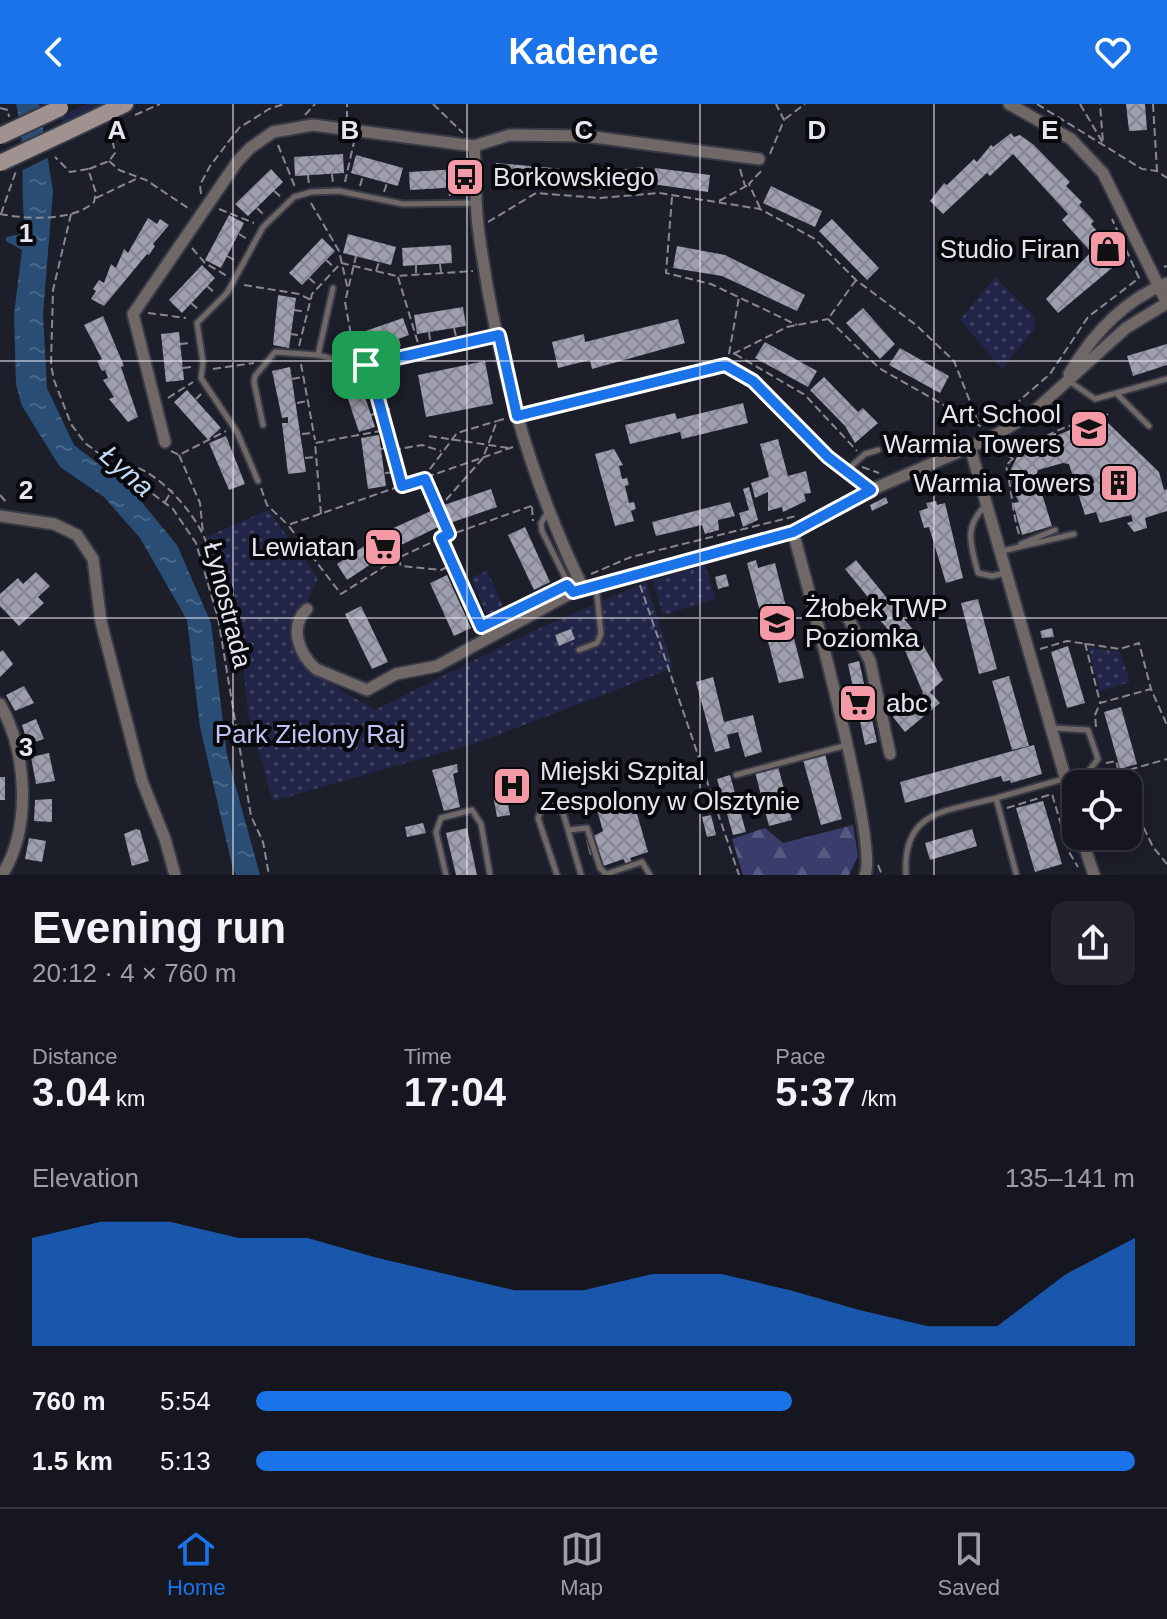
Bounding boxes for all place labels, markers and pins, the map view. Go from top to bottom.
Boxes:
bus stop icon: Borkowskiego [444,156,486,198]
place label: Borkowskiego [493,162,655,192]
shop icon: Studio Firan [1087,228,1129,270]
place label: Studio Firan [940,234,1080,264]
pin [332,331,400,399]
place label: Art School Warmia Towers [883,399,1061,459]
school or university icon: Art School Warmia Towers [1068,408,1110,450]
building icon: Warmia Towers [1098,462,1140,504]
place label: Warmia Towers [913,468,1091,498]
supermarket icon: Lewiatan [362,526,404,568]
place label: Lewiatan [251,532,355,562]
place label: Żłobek TWP Poziomka [805,593,948,653]
school or university icon: Żłobek TWP Poziomka [756,602,798,644]
supermarket icon: abc [837,682,879,724]
place label: abc [886,688,928,718]
place label: Miejski Szpital Zespolony w Olsztynie [540,756,800,816]
hospital icon: Miejski Szpital Zespolony w Olsztynie [491,765,533,807]

